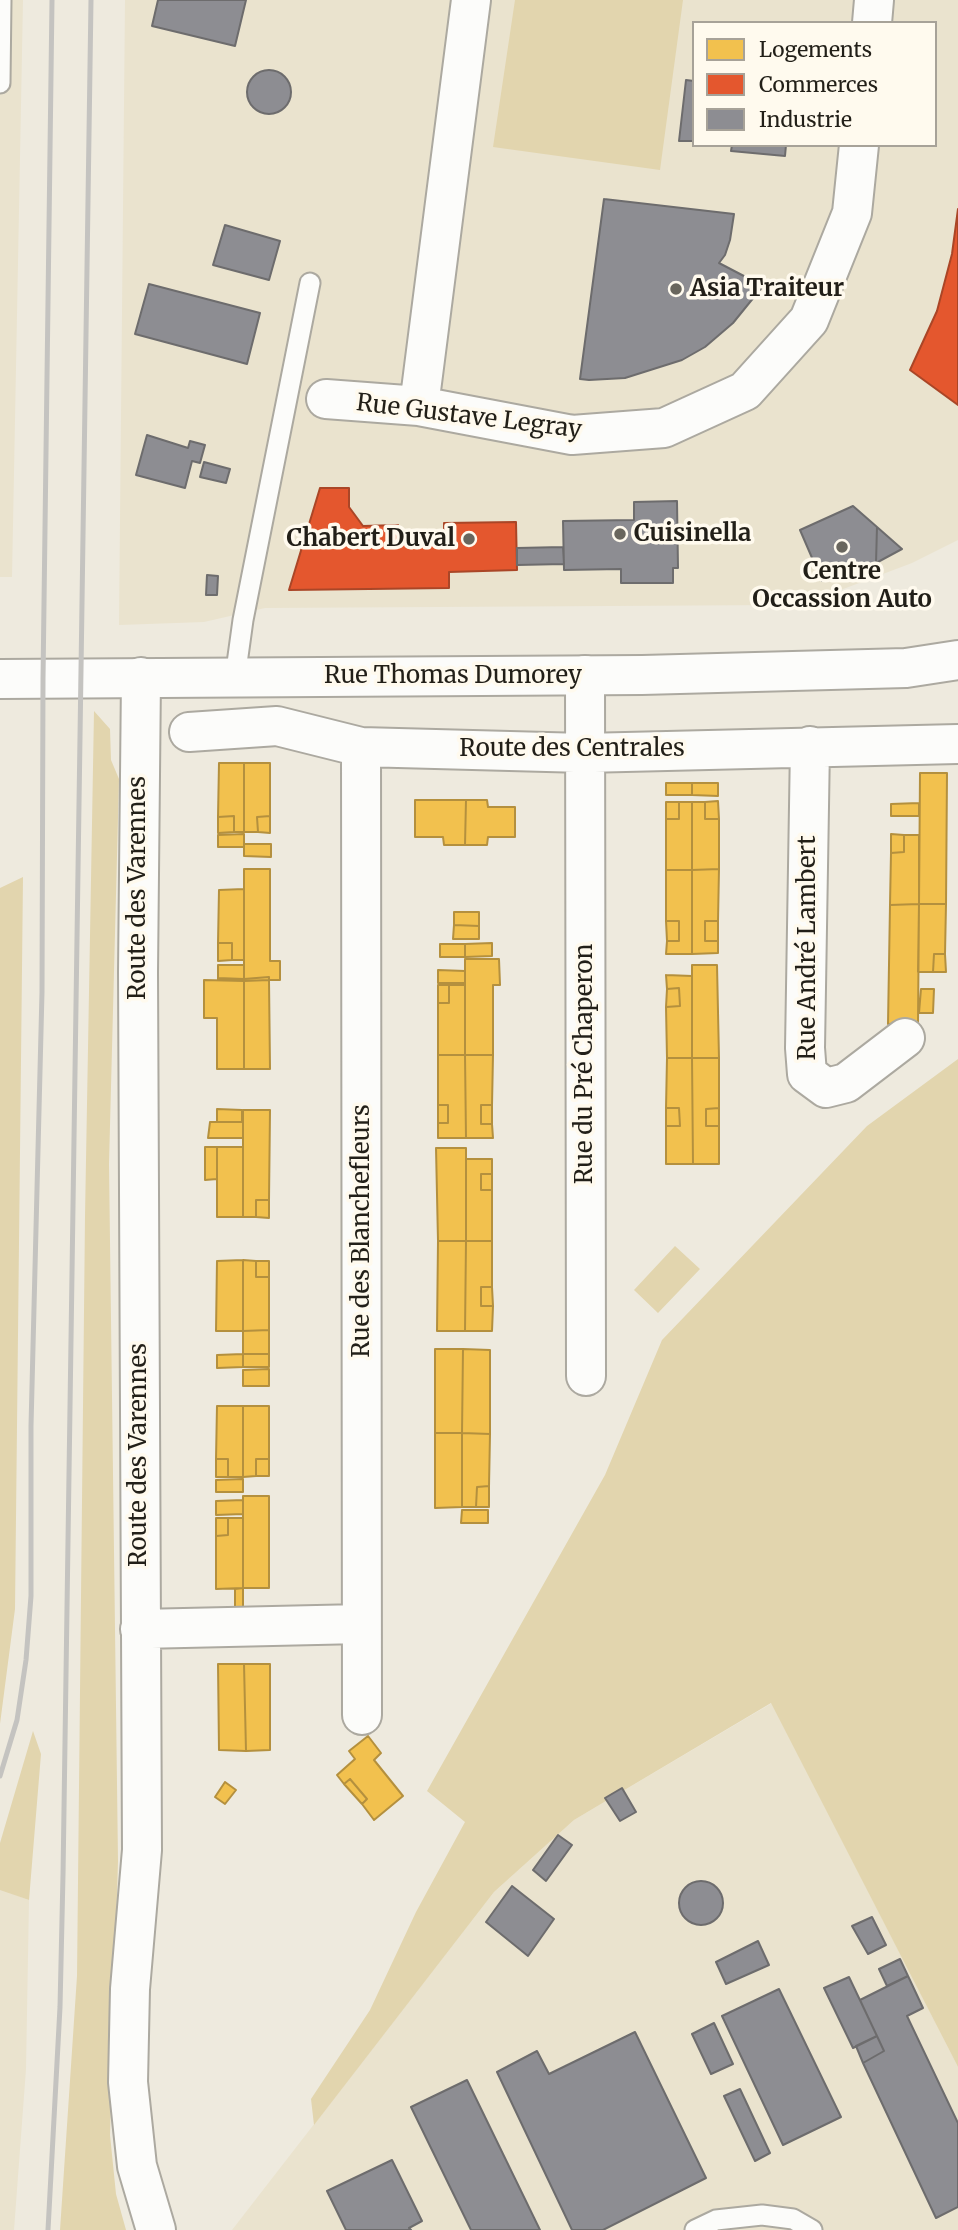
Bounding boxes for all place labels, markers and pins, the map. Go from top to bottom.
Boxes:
place label: Asia Traiteur [690,275,844,303]
marker: Asia Traiteur [668,281,684,297]
place label: Cuisinella [634,520,751,548]
place label: Chabert Duval [286,525,455,553]
marker: Cuisinella [612,526,628,542]
marker: Chabert Duval [461,531,477,547]
marker: Centre Occassion Auto [834,539,850,555]
place label: Centre Occassion Auto [752,558,932,614]

